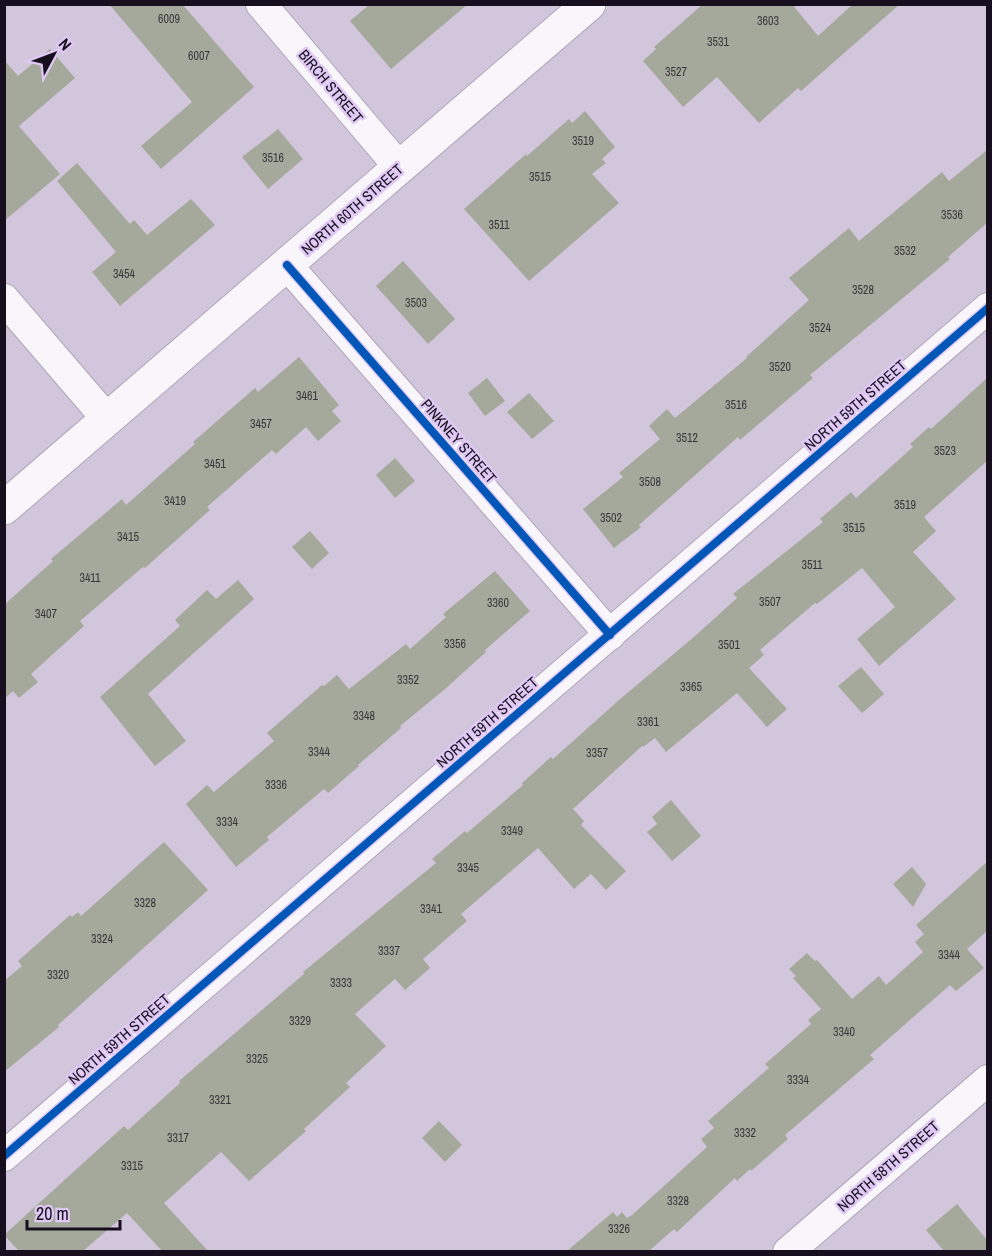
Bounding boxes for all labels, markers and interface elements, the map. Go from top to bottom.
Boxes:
house number: 6009 [158,11,180,27]
house number: 3603 [757,13,779,29]
north arrow [24,24,84,84]
text: N [54,33,77,55]
house number: 3531 [707,34,729,50]
street label: BIRCH STREET [294,45,368,128]
house number: 6007 [188,48,210,64]
house number: 3527 [665,64,687,80]
house number: 3519 [572,133,594,149]
house number: 3516 [262,150,284,166]
street label: NORTH 60TH STREET [296,158,408,259]
house number: 3515 [529,169,551,185]
house number: 3536 [941,207,963,223]
house number: 3511 [488,217,510,233]
house number: 3532 [894,243,916,259]
house number: 3454 [113,266,135,282]
house number: 3528 [852,282,874,298]
house number: 3503 [405,295,427,311]
house number: 3524 [809,320,831,336]
street label: NORTH 59TH STREET [799,354,911,455]
house number: 3520 [769,359,791,375]
house number: 3461 [296,388,318,404]
street label: PINKNEY STREET [416,394,502,488]
house number: 3516 [725,397,747,413]
house number: 3457 [250,416,272,432]
house number: 3512 [676,430,698,446]
house number: 3523 [934,443,956,459]
house number: 3451 [204,456,226,472]
house number: 3508 [639,474,661,490]
house number: 3419 [164,493,186,509]
house number: 3519 [894,497,916,513]
house number: 3502 [600,510,622,526]
house number: 3515 [843,520,865,536]
house number: 3415 [117,529,139,545]
house number: 3511 [801,557,823,573]
house number: 3411 [79,570,101,586]
house number: 3507 [759,594,781,610]
house number: 3360 [487,595,509,611]
house number: 3407 [35,606,57,622]
house number: 3356 [444,636,466,652]
house number: 3501 [718,637,740,653]
street label: NORTH 59TH STREET [431,671,543,772]
house number: 3352 [397,672,419,688]
house number: 3365 [680,679,702,695]
house number: 3348 [353,708,375,724]
house number: 3361 [637,714,659,730]
house number: 3344 [308,744,330,760]
house number: 3357 [586,745,608,761]
house number: 3336 [265,777,287,793]
house number: 3334 [216,814,238,830]
house number: 3349 [501,823,523,839]
house number: 3345 [457,860,479,876]
house number: 3328 [134,895,156,911]
house number: 3341 [420,901,442,917]
house number: 3324 [91,931,113,947]
house number: 3337 [378,943,400,959]
house number: 3344 [938,947,960,963]
house number: 3320 [47,967,69,983]
house number: 3333 [330,975,352,991]
street label: NORTH 59TH STREET [63,988,175,1089]
house number: 3329 [289,1013,311,1029]
house number: 3340 [833,1024,855,1040]
house number: 3325 [246,1051,268,1067]
house number: 3334 [787,1072,809,1088]
house number: 3321 [209,1092,231,1108]
street label: NORTH 58TH STREET [832,1115,944,1216]
house number: 3332 [734,1125,756,1141]
house number: 3317 [167,1130,189,1146]
house number: 3315 [121,1158,143,1174]
scale bar [27,1193,120,1231]
house number: 3328 [667,1193,689,1209]
text: 20 m [36,1201,69,1226]
house number: 3326 [608,1221,630,1237]

